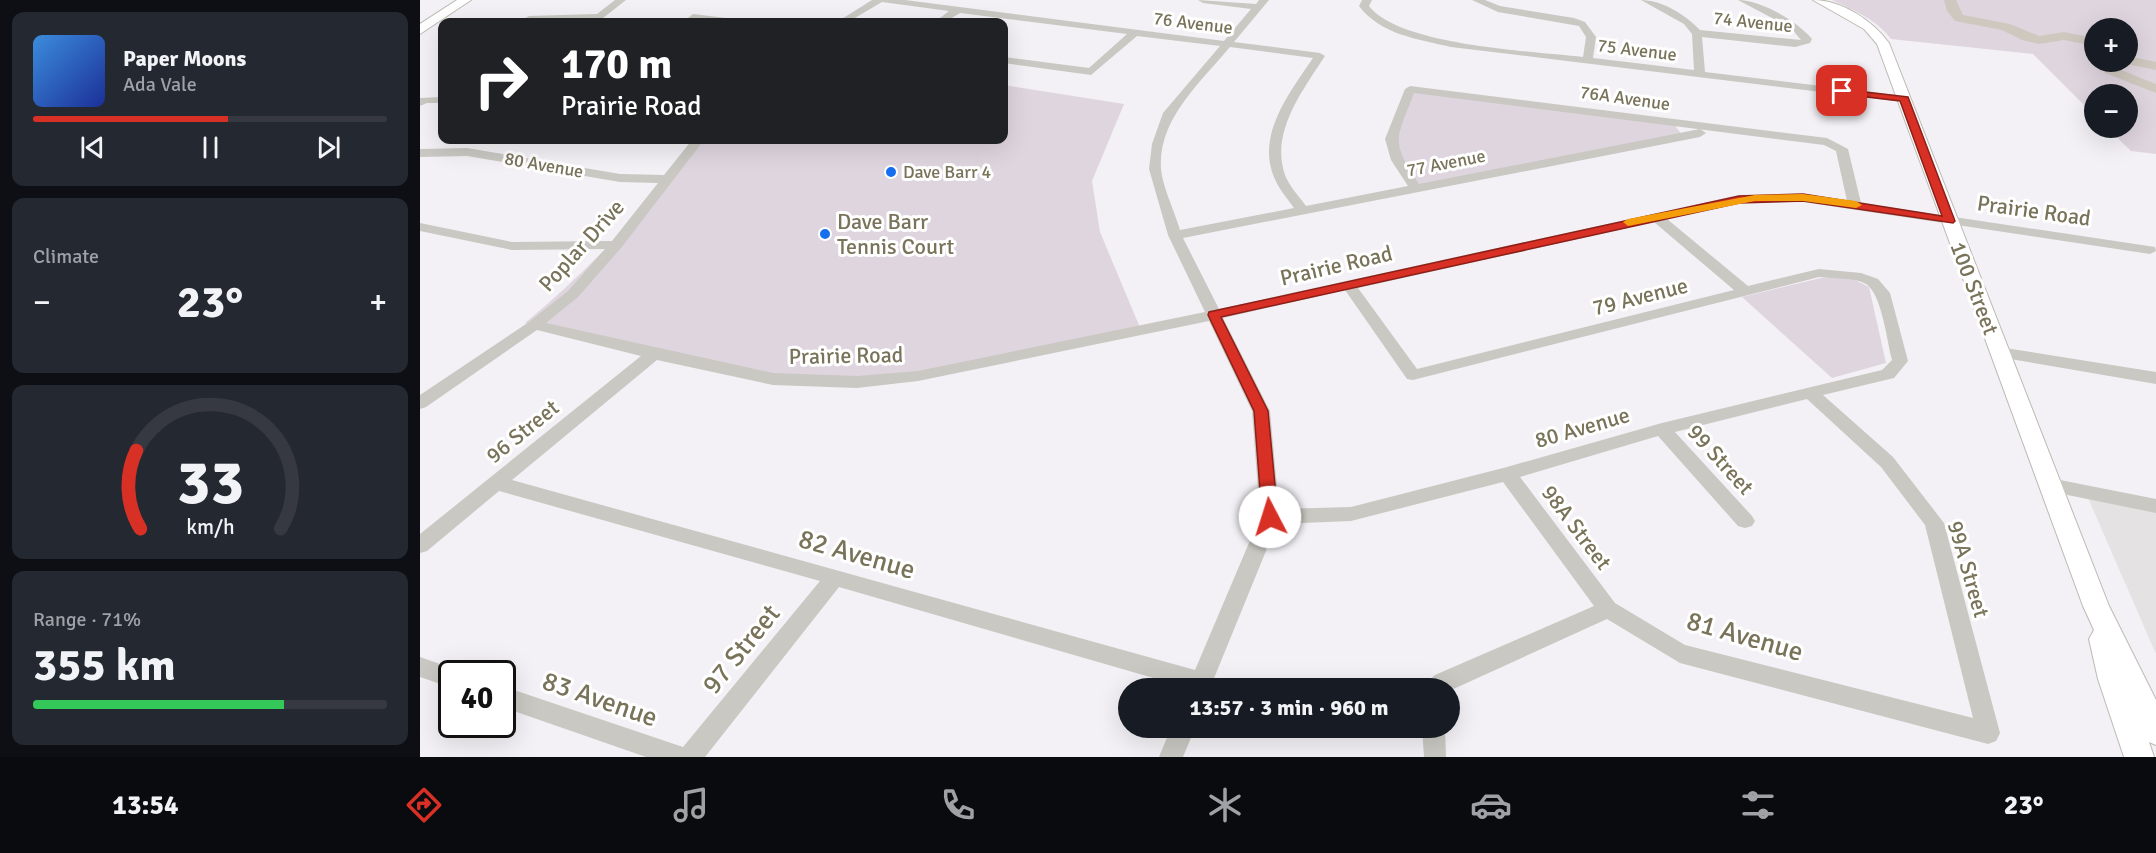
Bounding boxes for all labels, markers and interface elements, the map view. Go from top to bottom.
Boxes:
street label: 76 Avenue [1152,7,1234,39]
street label: 74 Avenue [1712,7,1794,37]
map controls [2084,18,2138,138]
button: + [2084,18,2138,72]
street label: 75 Avenue [1596,34,1678,66]
text: 170 m [561,39,672,90]
icon: right [462,42,540,120]
text: Paper Moons [123,45,246,72]
pin [1816,65,1867,116]
text: Ada Vale [123,72,197,97]
icon: arrive [1825,74,1858,107]
street label: 76A Avenue [1579,81,1671,115]
button: − [2084,84,2138,138]
text: Prairie Road [561,90,702,123]
icon: previous [76,131,109,164]
icon: pause [194,131,227,164]
icon: next [312,131,345,164]
street label: 77 Avenue [1405,145,1487,181]
street label: 80 Avenue [503,147,585,183]
place label: Dave Barr 4 [903,161,991,183]
marker: Dave Barr 4 [884,165,898,179]
street label: Prairie Road [1975,189,2093,232]
street label: Poplar Drive [533,194,630,297]
place label: Dave Barr Tennis Court [837,208,955,260]
marker: Dave Barr Tennis Court [818,227,832,241]
street label: 100 Street [1944,238,2005,339]
street label: Prairie Road [1277,239,1395,292]
text: Climate [33,244,99,269]
street label: 79 Avenue [1590,272,1691,321]
text: 23° [177,275,243,330]
text: − [33,282,51,323]
text: + [369,282,387,323]
street label: Prairie Road [788,341,904,370]
street label: 96 Street [480,394,564,469]
street label: 80 Avenue [1532,401,1633,454]
street label: 99 Street [1682,418,1760,501]
text: 33 [176,444,244,521]
street label: 98A Street [1536,479,1617,575]
position arrow [1238,485,1302,549]
text: km/h [186,514,234,540]
street label: 99A Street [1942,518,1995,621]
street label: 82 Avenue [795,522,919,587]
street label: 97 Street [695,598,787,701]
street label: 81 Avenue [1683,604,1807,669]
text: Range · 71% [33,607,141,632]
text: 355 km [33,638,176,693]
speed limit sign: 40 [438,660,516,738]
street label: 83 Avenue [538,664,662,735]
text: 13:57 · 3 min · 960 m [1189,694,1389,721]
icon: directions [403,784,445,826]
icon: music [670,784,712,826]
icon: phone [937,784,979,826]
icon: climate [1204,784,1246,826]
icon: car [1470,784,1512,826]
icon: filters [1737,784,1779,826]
text: 13:54 [112,789,179,822]
text: 23° [2004,789,2044,822]

